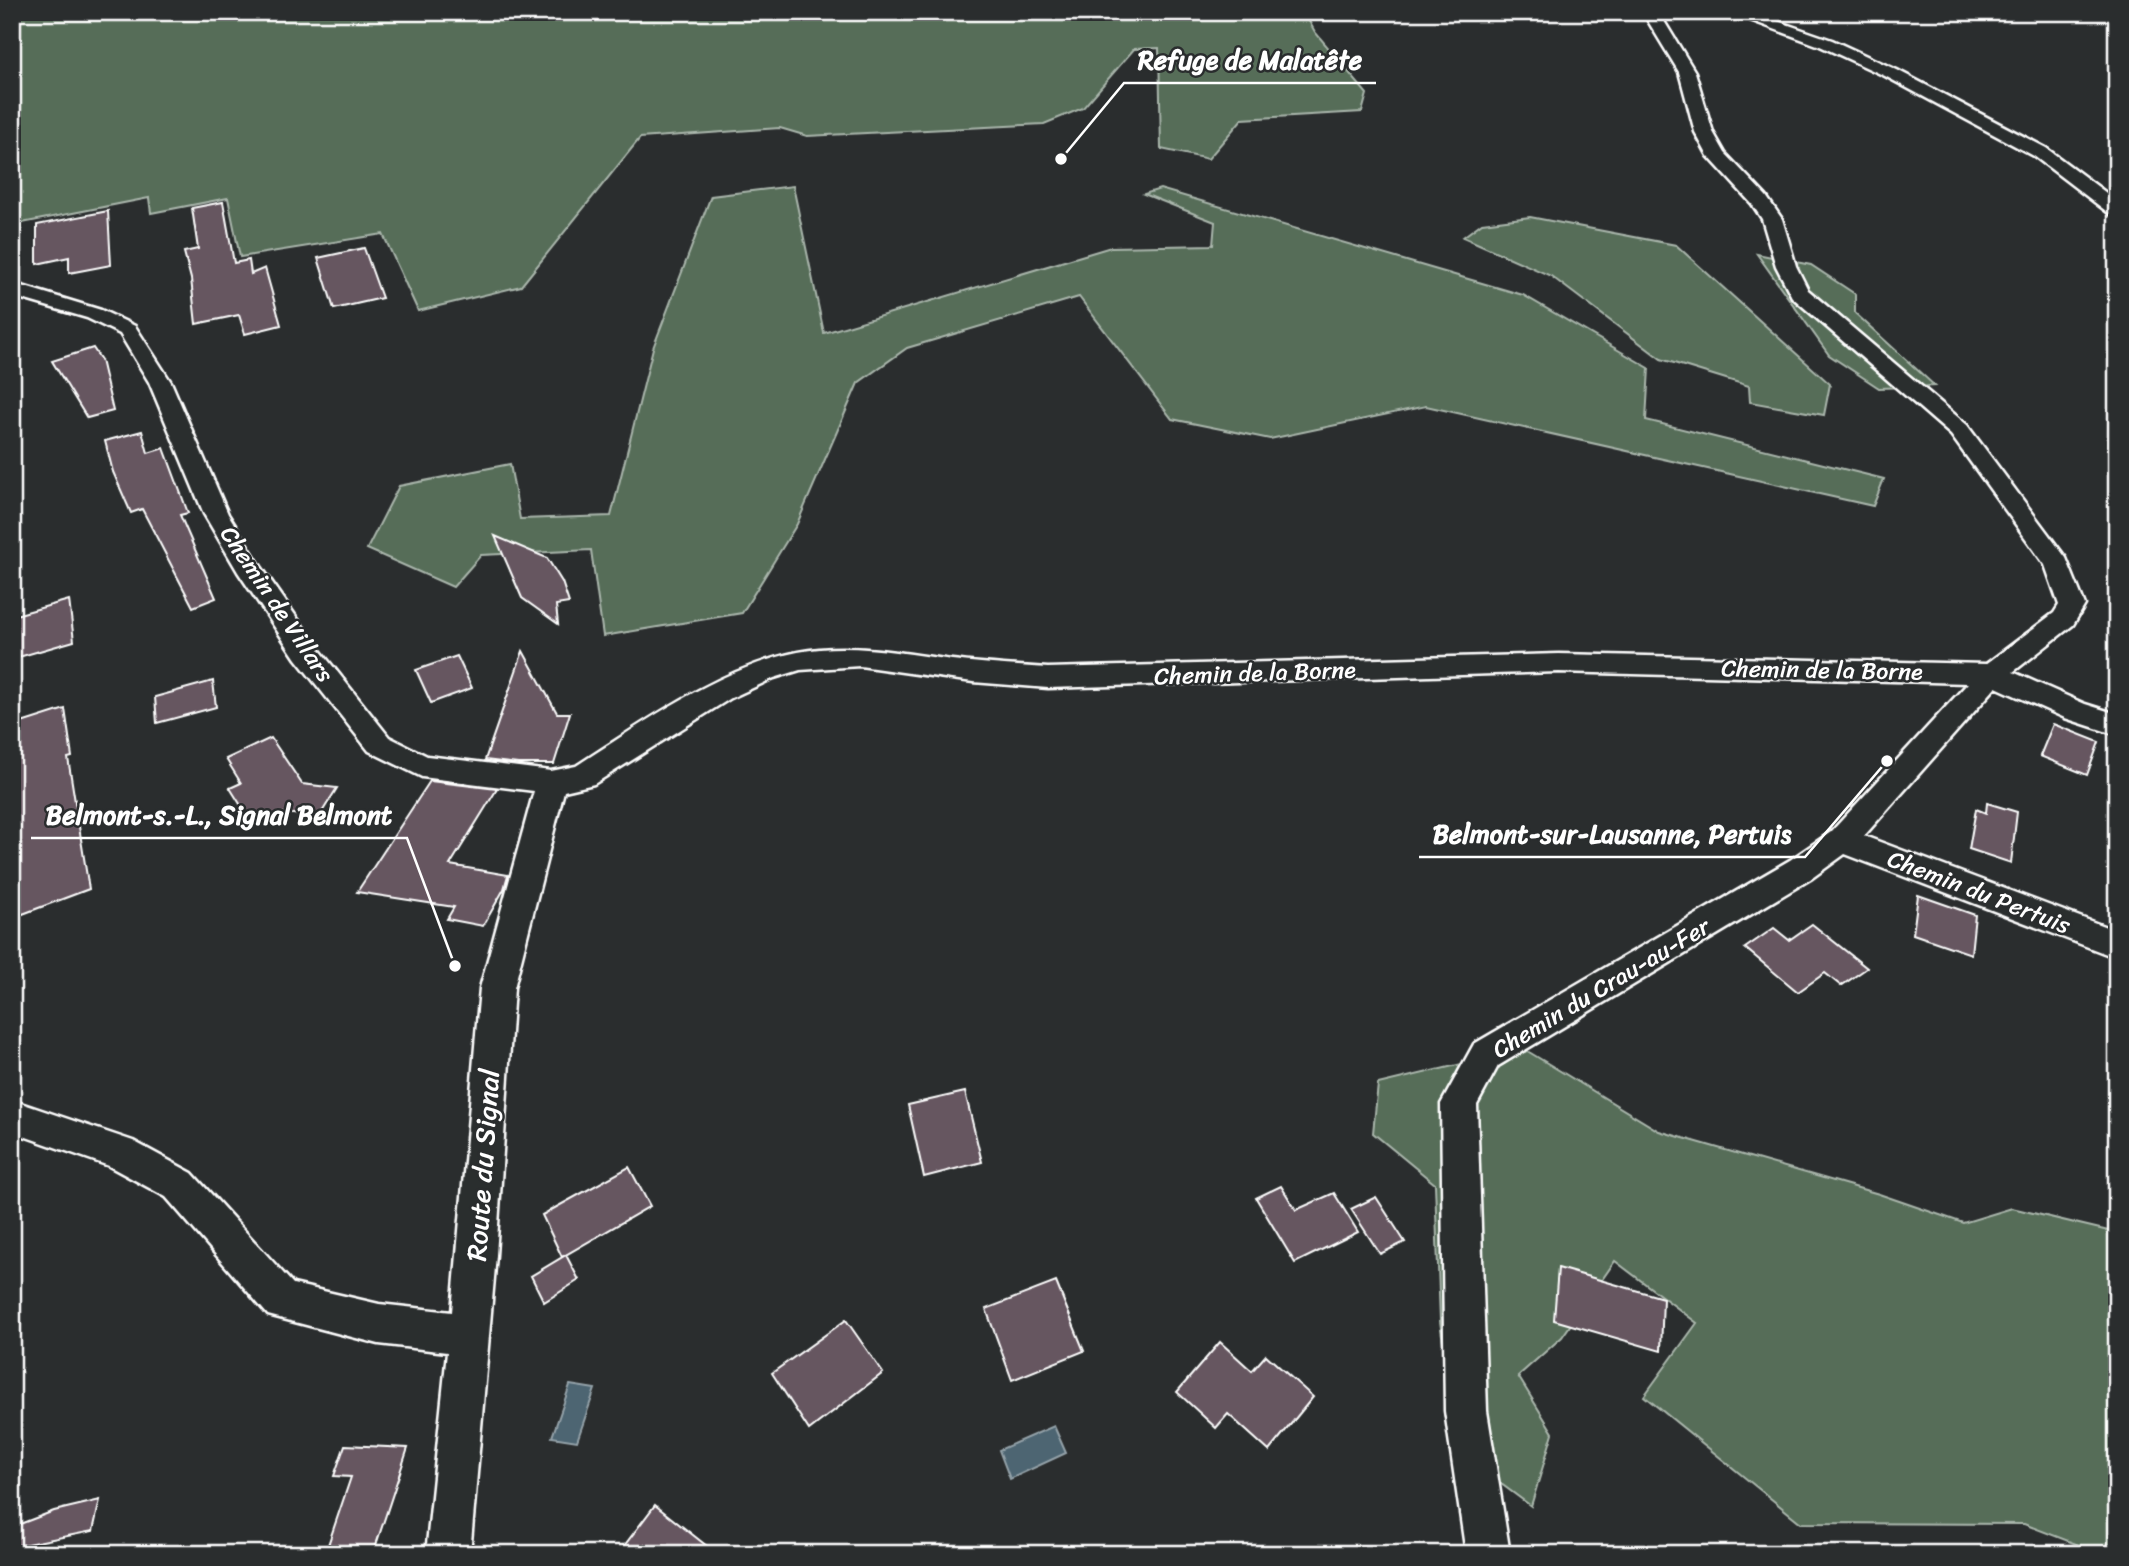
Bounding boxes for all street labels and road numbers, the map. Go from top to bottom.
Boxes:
street label: Chemin de Villars [209,517,345,691]
street label: Chemin de la Borne [1721,647,1924,693]
street label: Chemin de la Borne [1154,648,1357,698]
street label: Chemin du Pertuis [1881,838,2077,947]
street label: Chemin du Crau-au-Fer [1484,905,1720,1070]
street label: Route du Signal [452,1066,514,1263]

